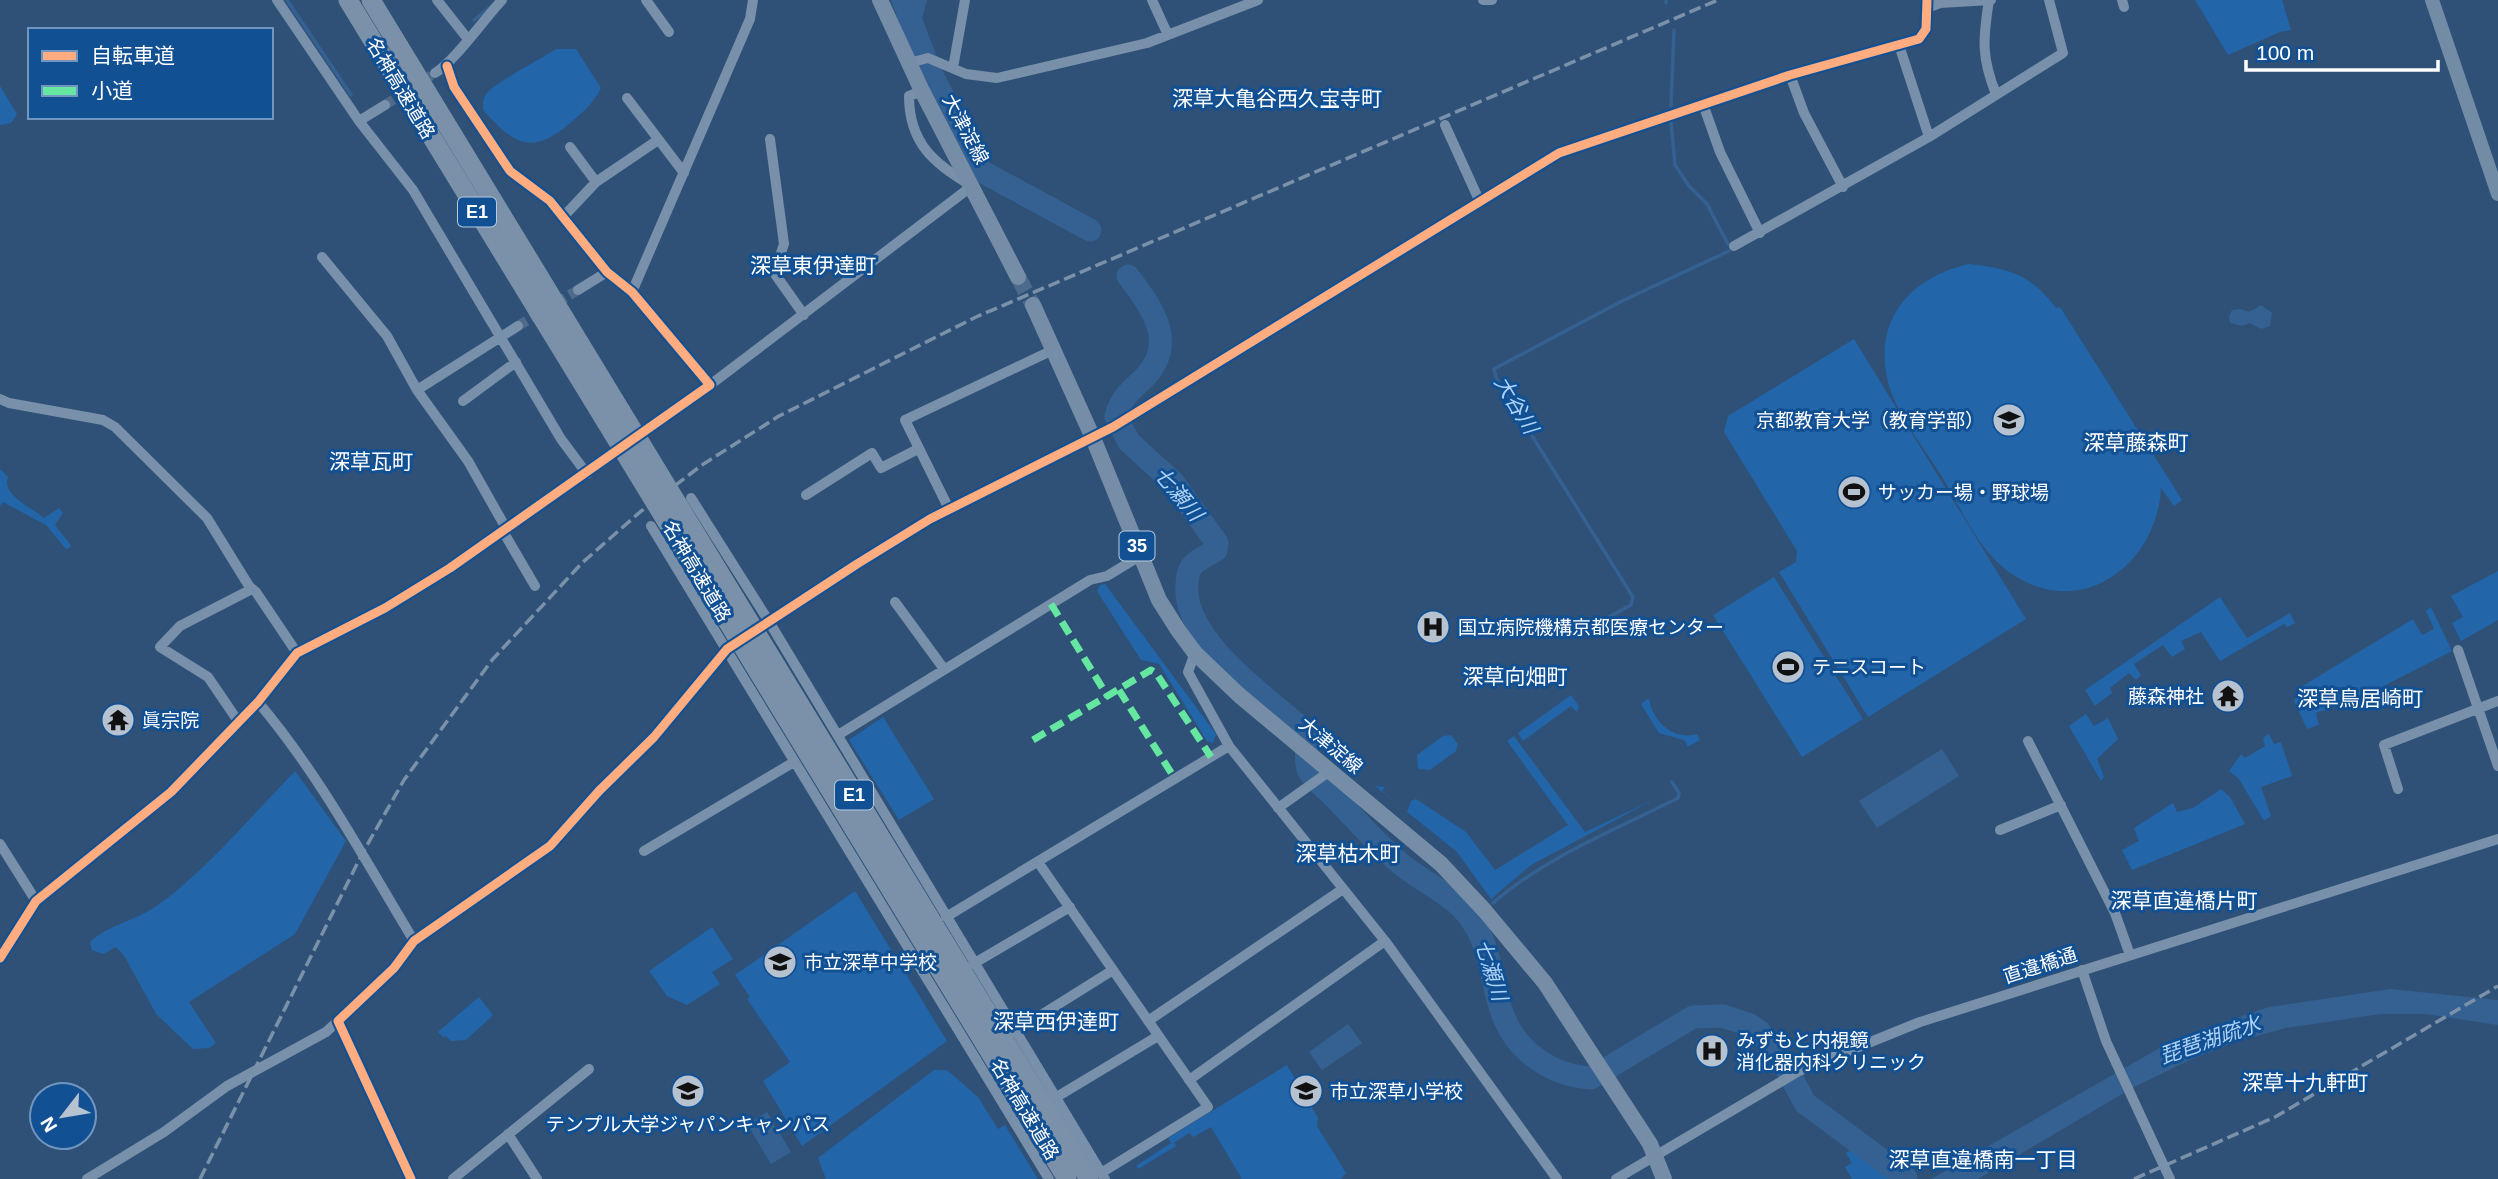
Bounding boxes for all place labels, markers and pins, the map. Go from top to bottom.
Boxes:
school or university icon: 京都教育大学（教育学部） [1990,401,2028,439]
place label: 京都教育大学（教育学部） [1756,410,1984,431]
sports icon: サッカー場・野球場 [1835,473,1873,511]
place label: サッカー場・野球場 [1878,482,2049,503]
hospital icon: 国立病院機構京都医療センター [1414,608,1452,646]
place label: 国立病院機構京都医療センター [1458,617,1724,638]
sports icon: テニスコート [1769,648,1807,686]
place label: テニスコート [1812,657,1926,678]
temple icon: 藤森神社 [2209,677,2247,715]
place label: 藤森神社 [2128,686,2204,707]
temple icon: 眞宗院 [99,701,137,739]
place label: 眞宗院 [142,710,199,731]
school or university icon: 市立深草中学校 [761,943,799,981]
place label: 市立深草中学校 [804,952,937,973]
place label: みずもと内視鏡 消化器内科クリニック [1736,1030,1926,1073]
hospital icon: みずもと内視鏡 消化器内科クリニック [1693,1032,1731,1070]
school or university icon: テンプル大学ジャパンキャンパス [669,1072,707,1110]
school or university icon: 市立深草小学校 [1287,1072,1325,1110]
place label: 市立深草小学校 [1330,1081,1463,1102]
place label: テンプル大学ジャパンキャンパス [546,1114,830,1135]

